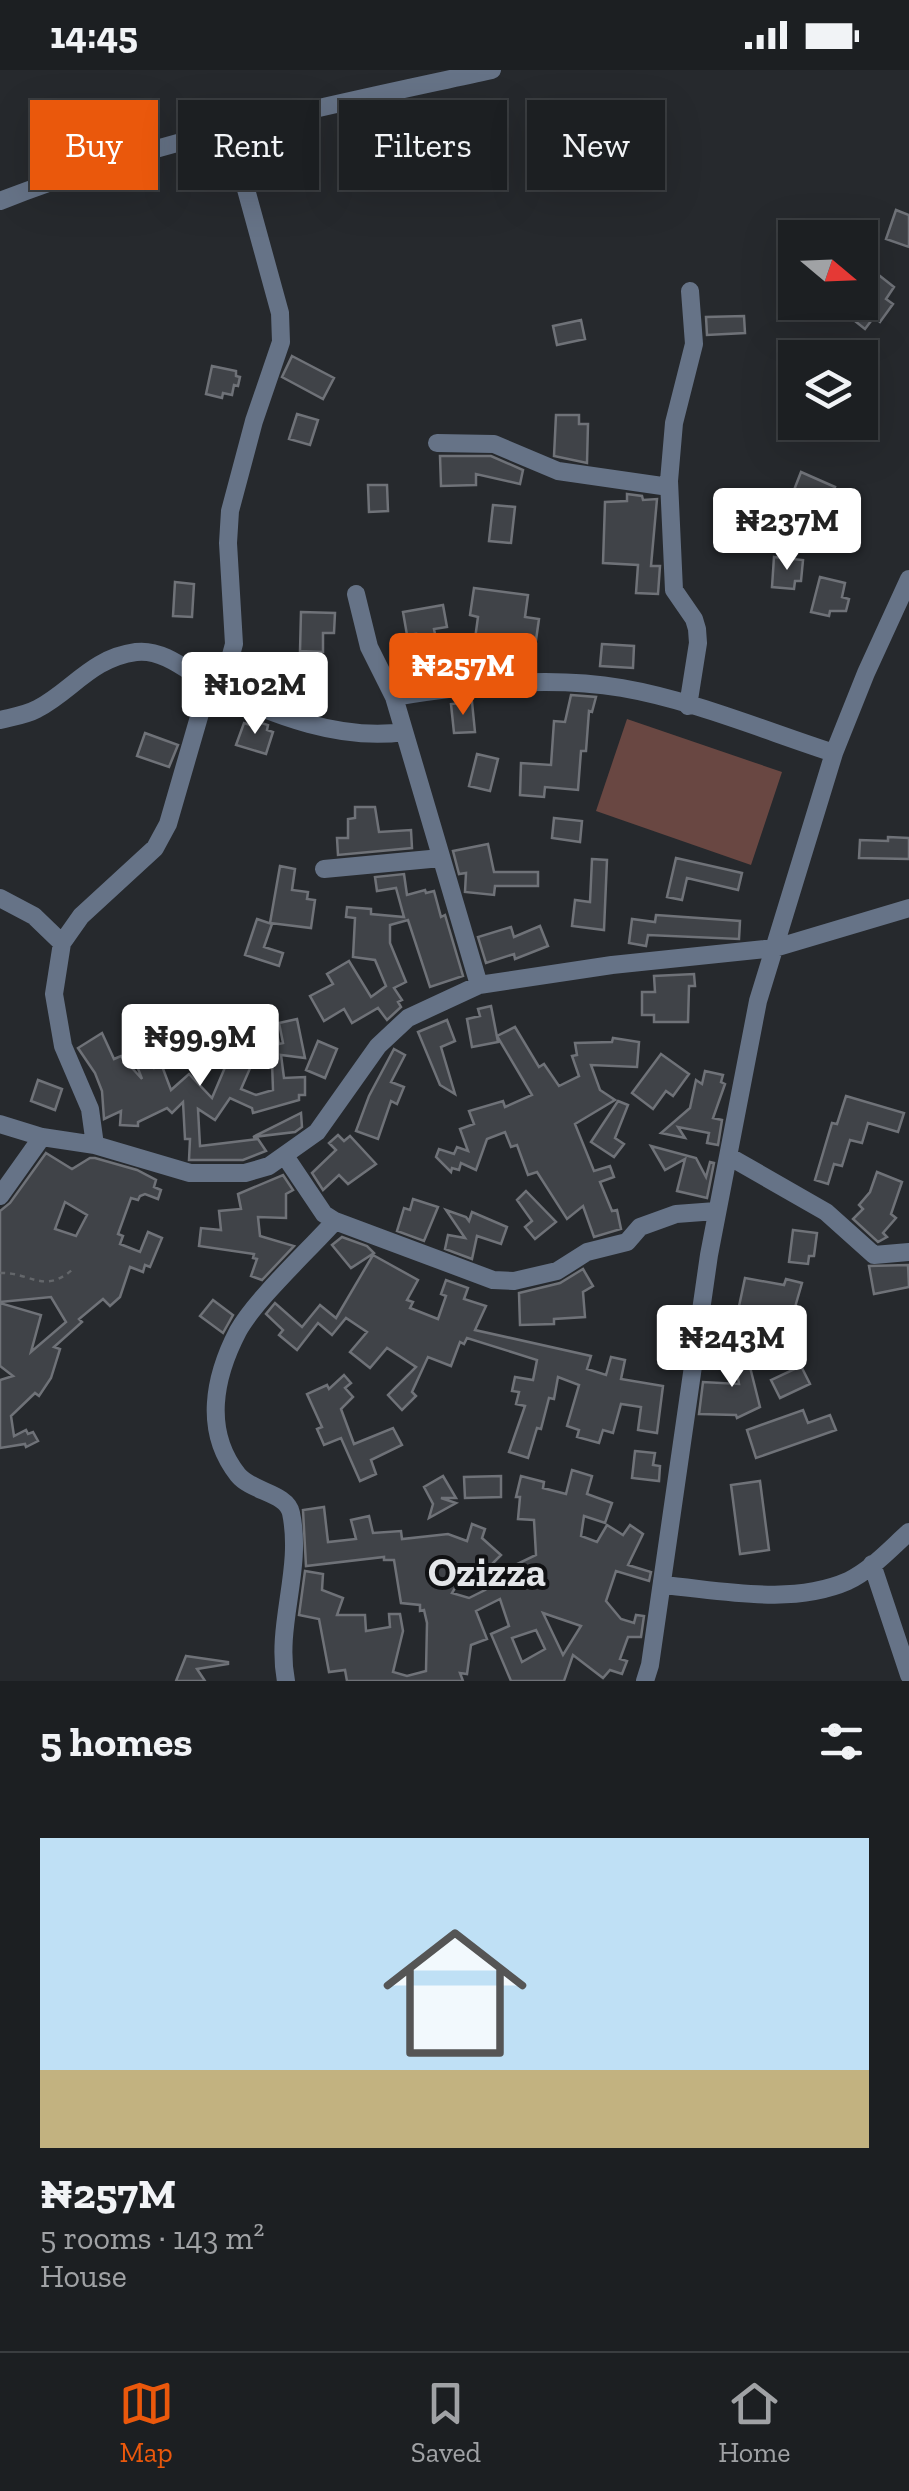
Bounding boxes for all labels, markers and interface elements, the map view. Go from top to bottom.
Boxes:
text: 14:45 [50,12,138,58]
chip: Buy [30,100,158,190]
chip: Rent [178,100,319,190]
chip: Filters [339,100,507,190]
chip: New [527,100,665,190]
north arrow [778,220,878,320]
map controls [778,220,878,440]
button: layers [778,340,878,440]
pin: ₦237M [717,488,857,573]
text: ₦237M [735,501,839,539]
pin: ₦257M [393,633,533,718]
text: ₦257M [411,646,515,684]
pin: ₦102M [185,652,325,737]
text: ₦102M [204,665,306,703]
pin: ₦99.9M [119,1004,281,1089]
text: ₦99.9M [144,1017,256,1055]
pin: ₦243M [662,1305,802,1390]
text: ₦243M [679,1318,785,1356]
district label: Ozizza [428,1548,546,1596]
icon: filters [814,1714,869,1769]
text: 5 homes [40,1716,193,1767]
icon: home [365,1903,545,2083]
text: ₦257M [40,2168,176,2219]
text: 5 rooms · 143 m² [40,2219,264,2257]
text: House [40,2257,127,2295]
tab: Map [119,2376,174,2469]
tab: Saved [411,2376,481,2469]
tab: Home [718,2376,790,2469]

